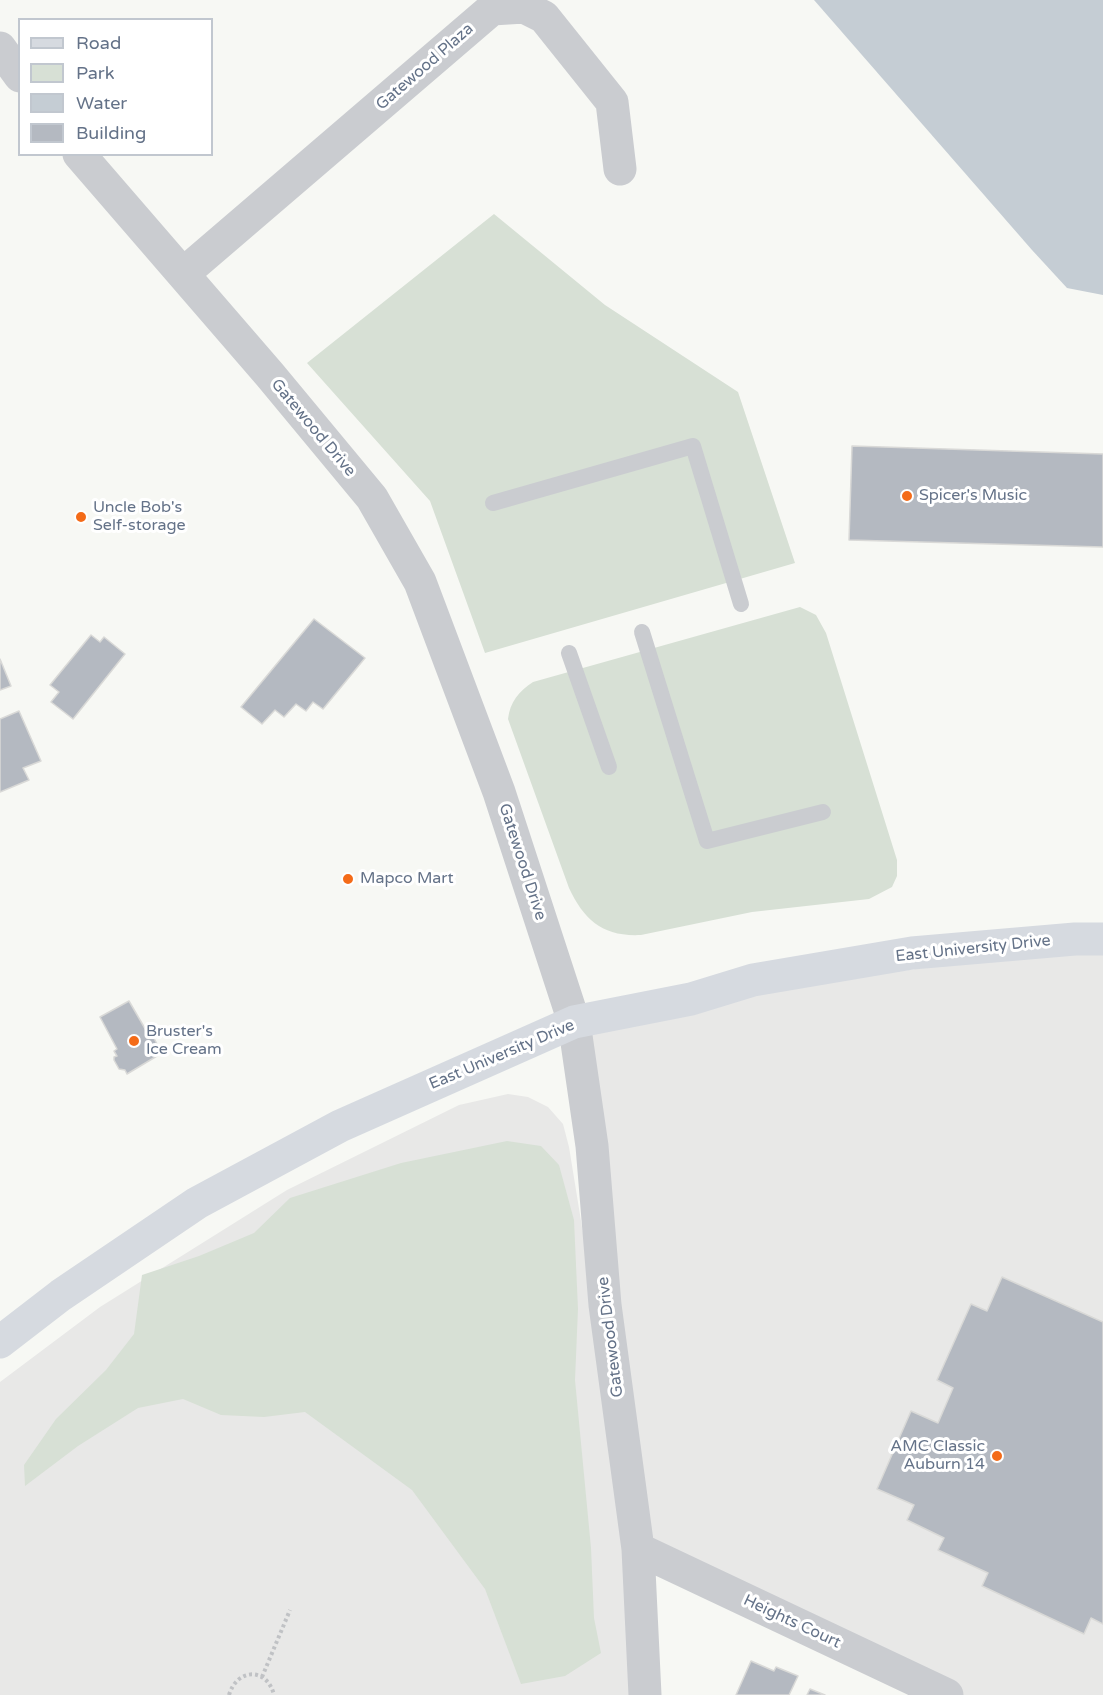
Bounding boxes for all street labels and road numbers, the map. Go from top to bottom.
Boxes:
street label: Gatewood Plaza [372,19,478,115]
street label: Gatewood Drive [267,375,359,481]
street label: Gatewood Drive [494,801,550,923]
street label: East University Drive [894,931,1052,967]
street label: East University Drive [426,1016,578,1094]
street label: Gatewood Drive [594,1275,628,1399]
street label: Heights Court [740,1591,844,1653]

